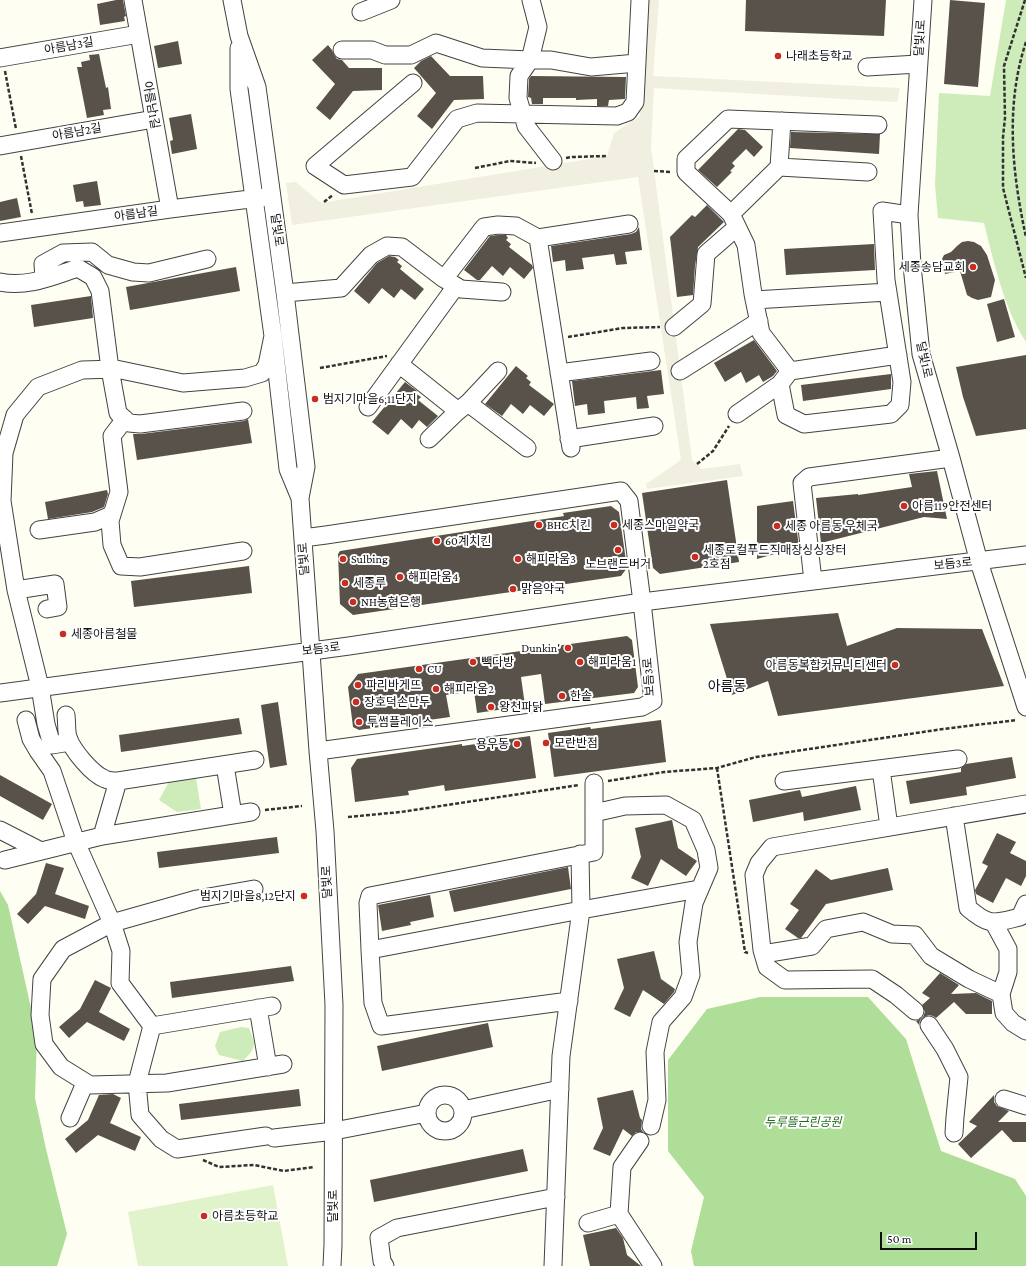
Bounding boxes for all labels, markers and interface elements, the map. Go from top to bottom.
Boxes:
street label: 달빛1로 [912,19,928,57]
street label: 아름남3길 [43,35,95,57]
place label: 나래초등학교 [786,49,852,63]
marker: 나래초등학교 [773,51,783,61]
street label: 아름남1길 [140,80,162,130]
street label: 아름남2길 [51,121,103,143]
street label: 아름남길 [113,204,159,224]
street label: 달빛로 [268,213,286,247]
place label: 세종송담교회 [899,260,965,274]
marker: 세종송담교회 [968,262,978,272]
street label: 달빛1로 [913,340,935,380]
place label: 범지기마을6,11단지 [323,392,417,406]
marker: 범지기마을6,11단지 [310,394,320,404]
place label: 아름119안전센터 [912,499,992,513]
marker: 아름119안전센터 [899,501,909,511]
place label: BHC치킨 [547,518,591,532]
place label: 세종스마일약국 [622,518,699,532]
place label: 세종 아름동 우체국 [785,519,878,533]
marker: BHC치킨 [534,520,544,530]
marker: 세종스마일약국 [609,520,619,530]
marker: 세종 아름동 우체국 [772,521,782,531]
place label: 60계치킨 [445,534,491,548]
marker: 60계치킨 [432,536,442,546]
street label: 달빛로 [296,542,312,576]
place label: 세종로컬푸드직매장싱싱장터 2호점 [703,543,847,571]
marker: 노브랜드버거 [613,545,623,555]
place label: Sulbing [351,552,388,566]
place label: 해피라움3 [526,552,576,566]
marker: 세종로컬푸드직매장싱싱장터 2호점 [690,552,700,562]
marker: Sulbing [338,554,348,564]
marker: 해피라움3 [513,554,523,564]
street label: 보듬3로 [933,555,973,573]
place label: 노브랜드버거 [585,557,651,571]
place label: 해피라움4 [408,570,458,584]
marker: 해피라움4 [395,572,405,582]
place label: 세종루 [353,576,386,590]
marker: 세종루 [340,578,350,588]
place label: 맑음약국 [521,582,565,596]
marker: 맑음약국 [508,584,518,594]
place label: NH농협은행 [361,595,421,609]
marker: NH농협은행 [348,597,358,607]
place label: 세종아름철물 [71,627,137,641]
marker: 세종아름철물 [58,629,68,639]
street label: 보듬3로 [301,639,341,659]
place label: Dunkin' [521,641,560,655]
marker: Dunkin' [563,643,573,653]
place label: 빽다방 [481,655,514,669]
place label: 해피라움1 [588,655,636,669]
marker: 빽다방 [468,657,478,667]
marker: 해피라움1 [575,657,585,667]
street label: 보듬3로 [640,657,658,697]
place label: 아름동복합커뮤니티센터 [766,658,887,672]
marker: 아름동복합커뮤니티센터 [890,660,900,670]
place label: CU [427,662,442,676]
marker: CU [414,664,424,674]
place label: 파리바게뜨 [366,678,421,692]
district label: 아름동 [708,679,746,695]
marker: 파리바게뜨 [353,680,363,690]
place label: 해피라움2 [444,682,494,696]
marker: 해피라움2 [431,684,441,694]
place label: 한솥 [570,689,592,703]
marker: 한솥 [557,691,567,701]
place label: 장호덕손만두 [364,695,430,709]
marker: 장호덕손만두 [351,697,361,707]
place label: 왕천파닭 [499,700,543,714]
marker: 왕천파닭 [486,702,496,712]
place label: 투썸플레이스 [367,715,433,729]
marker: 투썸플레이스 [354,717,364,727]
place label: 모란반점 [554,736,598,750]
place label: 용우동 [476,737,509,751]
marker: 모란반점 [541,738,551,748]
marker: 용우동 [512,739,522,749]
street label: 달빛로 [319,865,335,899]
place label: 범지기마을8,12단지 [200,889,296,903]
marker: 범지기마을8,12단지 [299,891,309,901]
park label: 두루뜰근린공원 [764,1115,842,1129]
street label: 달빛로 [326,1189,340,1223]
place label: 아름초등학교 [212,1209,278,1223]
marker: 아름초등학교 [199,1211,209,1221]
scale bar [882,1224,979,1250]
text: 50 m [887,1232,911,1246]

